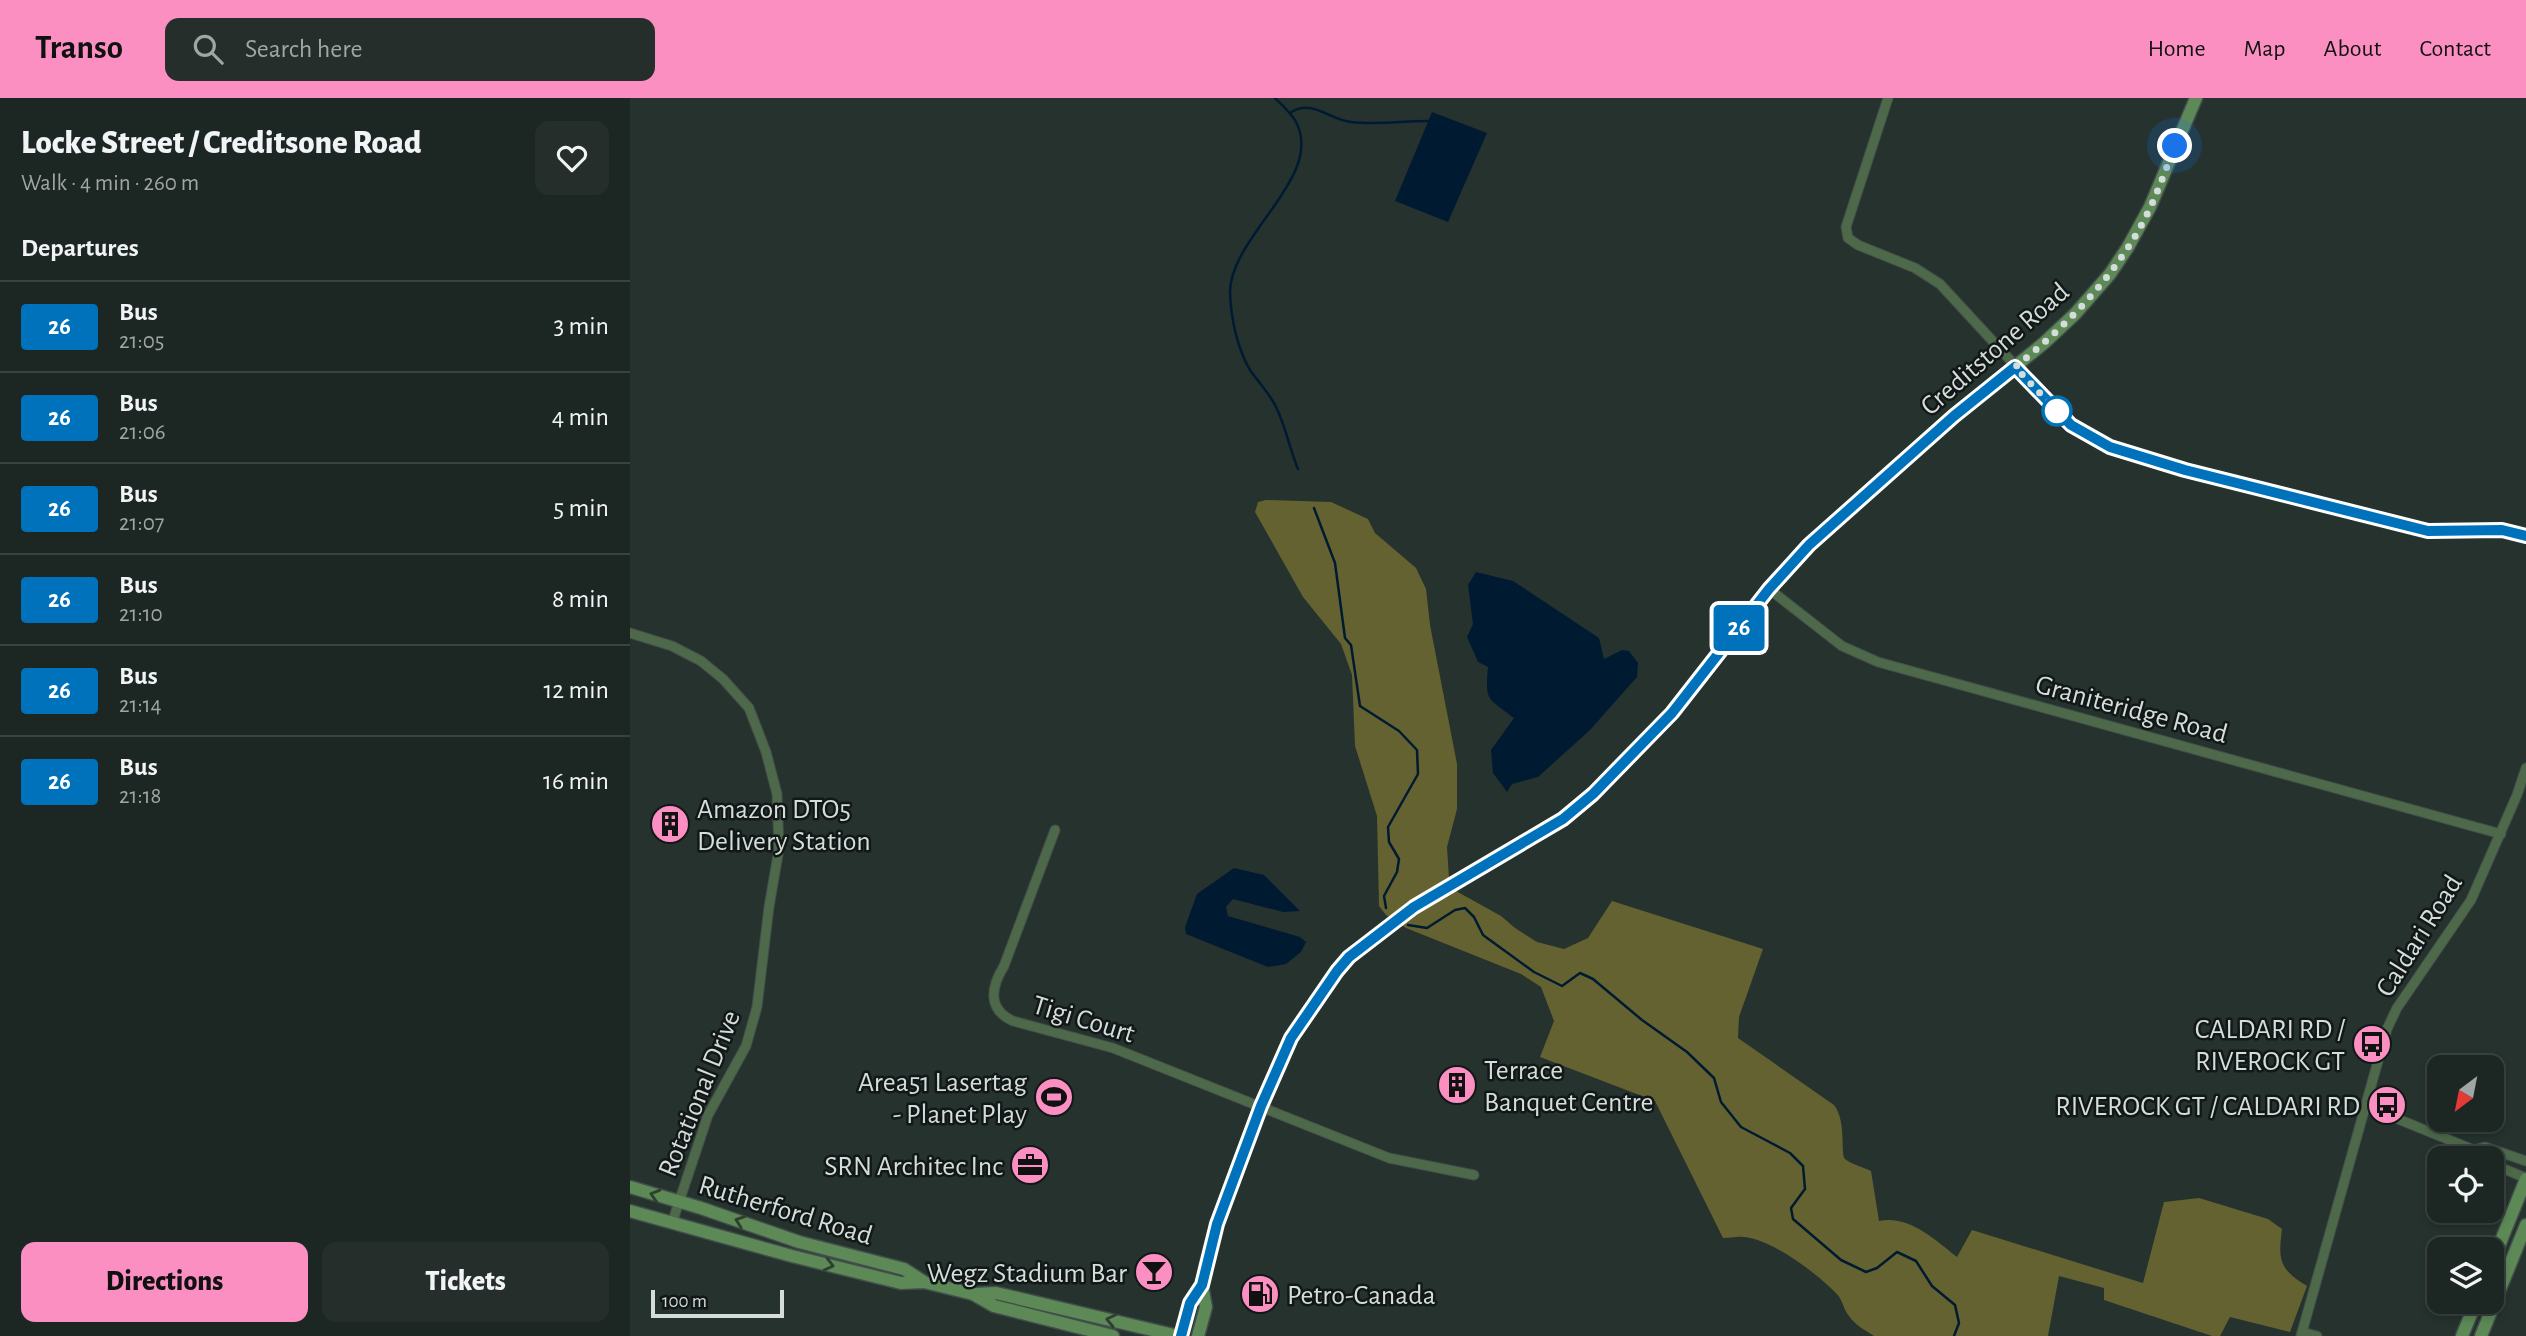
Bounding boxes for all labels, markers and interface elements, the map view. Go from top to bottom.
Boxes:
search box [165,18,655,81]
icon: search [189,30,227,68]
text: Transo [35,32,123,65]
text: Search here [245,36,363,62]
text: Home [2148,37,2206,61]
text: Map [2244,37,2286,61]
text: About [2324,37,2381,61]
text: Contact [2419,37,2491,61]
button: heart [535,121,609,195]
text: Locke Street / Creditsone Road [21,127,422,160]
your location [2157,128,2192,163]
text: Walk · 4 min · 260 m [21,172,199,195]
text: Departures [21,235,139,261]
street label: Creditstone Road [1916,278,2075,421]
text: Bus [119,299,158,325]
text: 3 min [553,313,609,339]
text: 26 [48,315,71,339]
text: 21:05 [119,330,164,353]
text: Bus [119,390,158,416]
unlabelled marker [2042,396,2072,426]
text: 4 min [552,404,609,430]
text: 26 [48,406,71,430]
text: 21:06 [119,421,166,444]
text: Bus [119,481,158,507]
text: 5 min [553,495,609,521]
text: 26 [48,497,71,521]
text: 21:07 [119,512,164,535]
text: Bus [119,572,158,598]
text: 8 min [552,586,609,612]
text: 26 [48,588,71,612]
text: 21:10 [119,603,163,626]
line badge: 26 [1708,605,1770,651]
text: 26 [1728,616,1750,640]
text: Bus [119,663,158,689]
street label: Graniteridge Road [2032,671,2230,749]
text: 12 min [543,677,609,703]
text: 26 [48,679,71,703]
text: 21:14 [119,694,162,717]
text: Bus [119,754,158,780]
text: 16 min [543,768,609,794]
text: 26 [48,770,71,794]
text: 21:18 [119,785,161,808]
place label: Amazon DTO5 Delivery Station [697,796,871,856]
building icon: Amazon DTO5 Delivery Station [649,803,691,845]
street label: Caldari Road [2371,870,2468,1002]
street label: Tigi Court [1029,991,1138,1049]
street label: Rotational Drive [654,1007,746,1181]
place label: CALDARI RD / RIVEROCK GT [2195,1016,2346,1076]
bus stop icon: CALDARI RD / RIVEROCK GT [2351,1023,2393,1065]
north arrow [2427,1055,2504,1132]
map controls [2427,1055,2504,1314]
place label: Terrace Banquet Centre [1484,1057,1653,1117]
building icon: Terrace Banquet Centre [1436,1064,1478,1106]
place label: Area51 Lasertag - Planet Play [858,1069,1027,1129]
sports icon: Area51 Lasertag - Planet Play [1033,1076,1075,1118]
bus stop icon: RIVEROCK GT / CALDARI RD [2366,1084,2408,1126]
place label: RIVEROCK GT / CALDARI RD [2055,1093,2360,1121]
office icon: SRN Architec Inc [1009,1144,1051,1186]
button: locate [2427,1146,2504,1223]
place label: SRN Architec Inc [824,1153,1003,1181]
street label: Rutherford Road [695,1171,876,1251]
one-way arrow [649,1188,661,1203]
one-way arrow [734,1215,746,1229]
button: layers [2427,1237,2504,1314]
button: Directions [21,1242,308,1322]
button: Tickets [322,1242,609,1322]
bar icon: Wegz Stadium Bar [1133,1251,1175,1293]
one-way arrow [823,1257,835,1271]
place label: Wegz Stadium Bar [927,1260,1127,1288]
fuel station icon: Petro-Canada [1239,1273,1281,1315]
place label: Petro-Canada [1287,1282,1436,1310]
scale bar [651,1287,784,1319]
text: 100 m [662,1292,707,1311]
one-way arrow [1105,1314,1117,1328]

